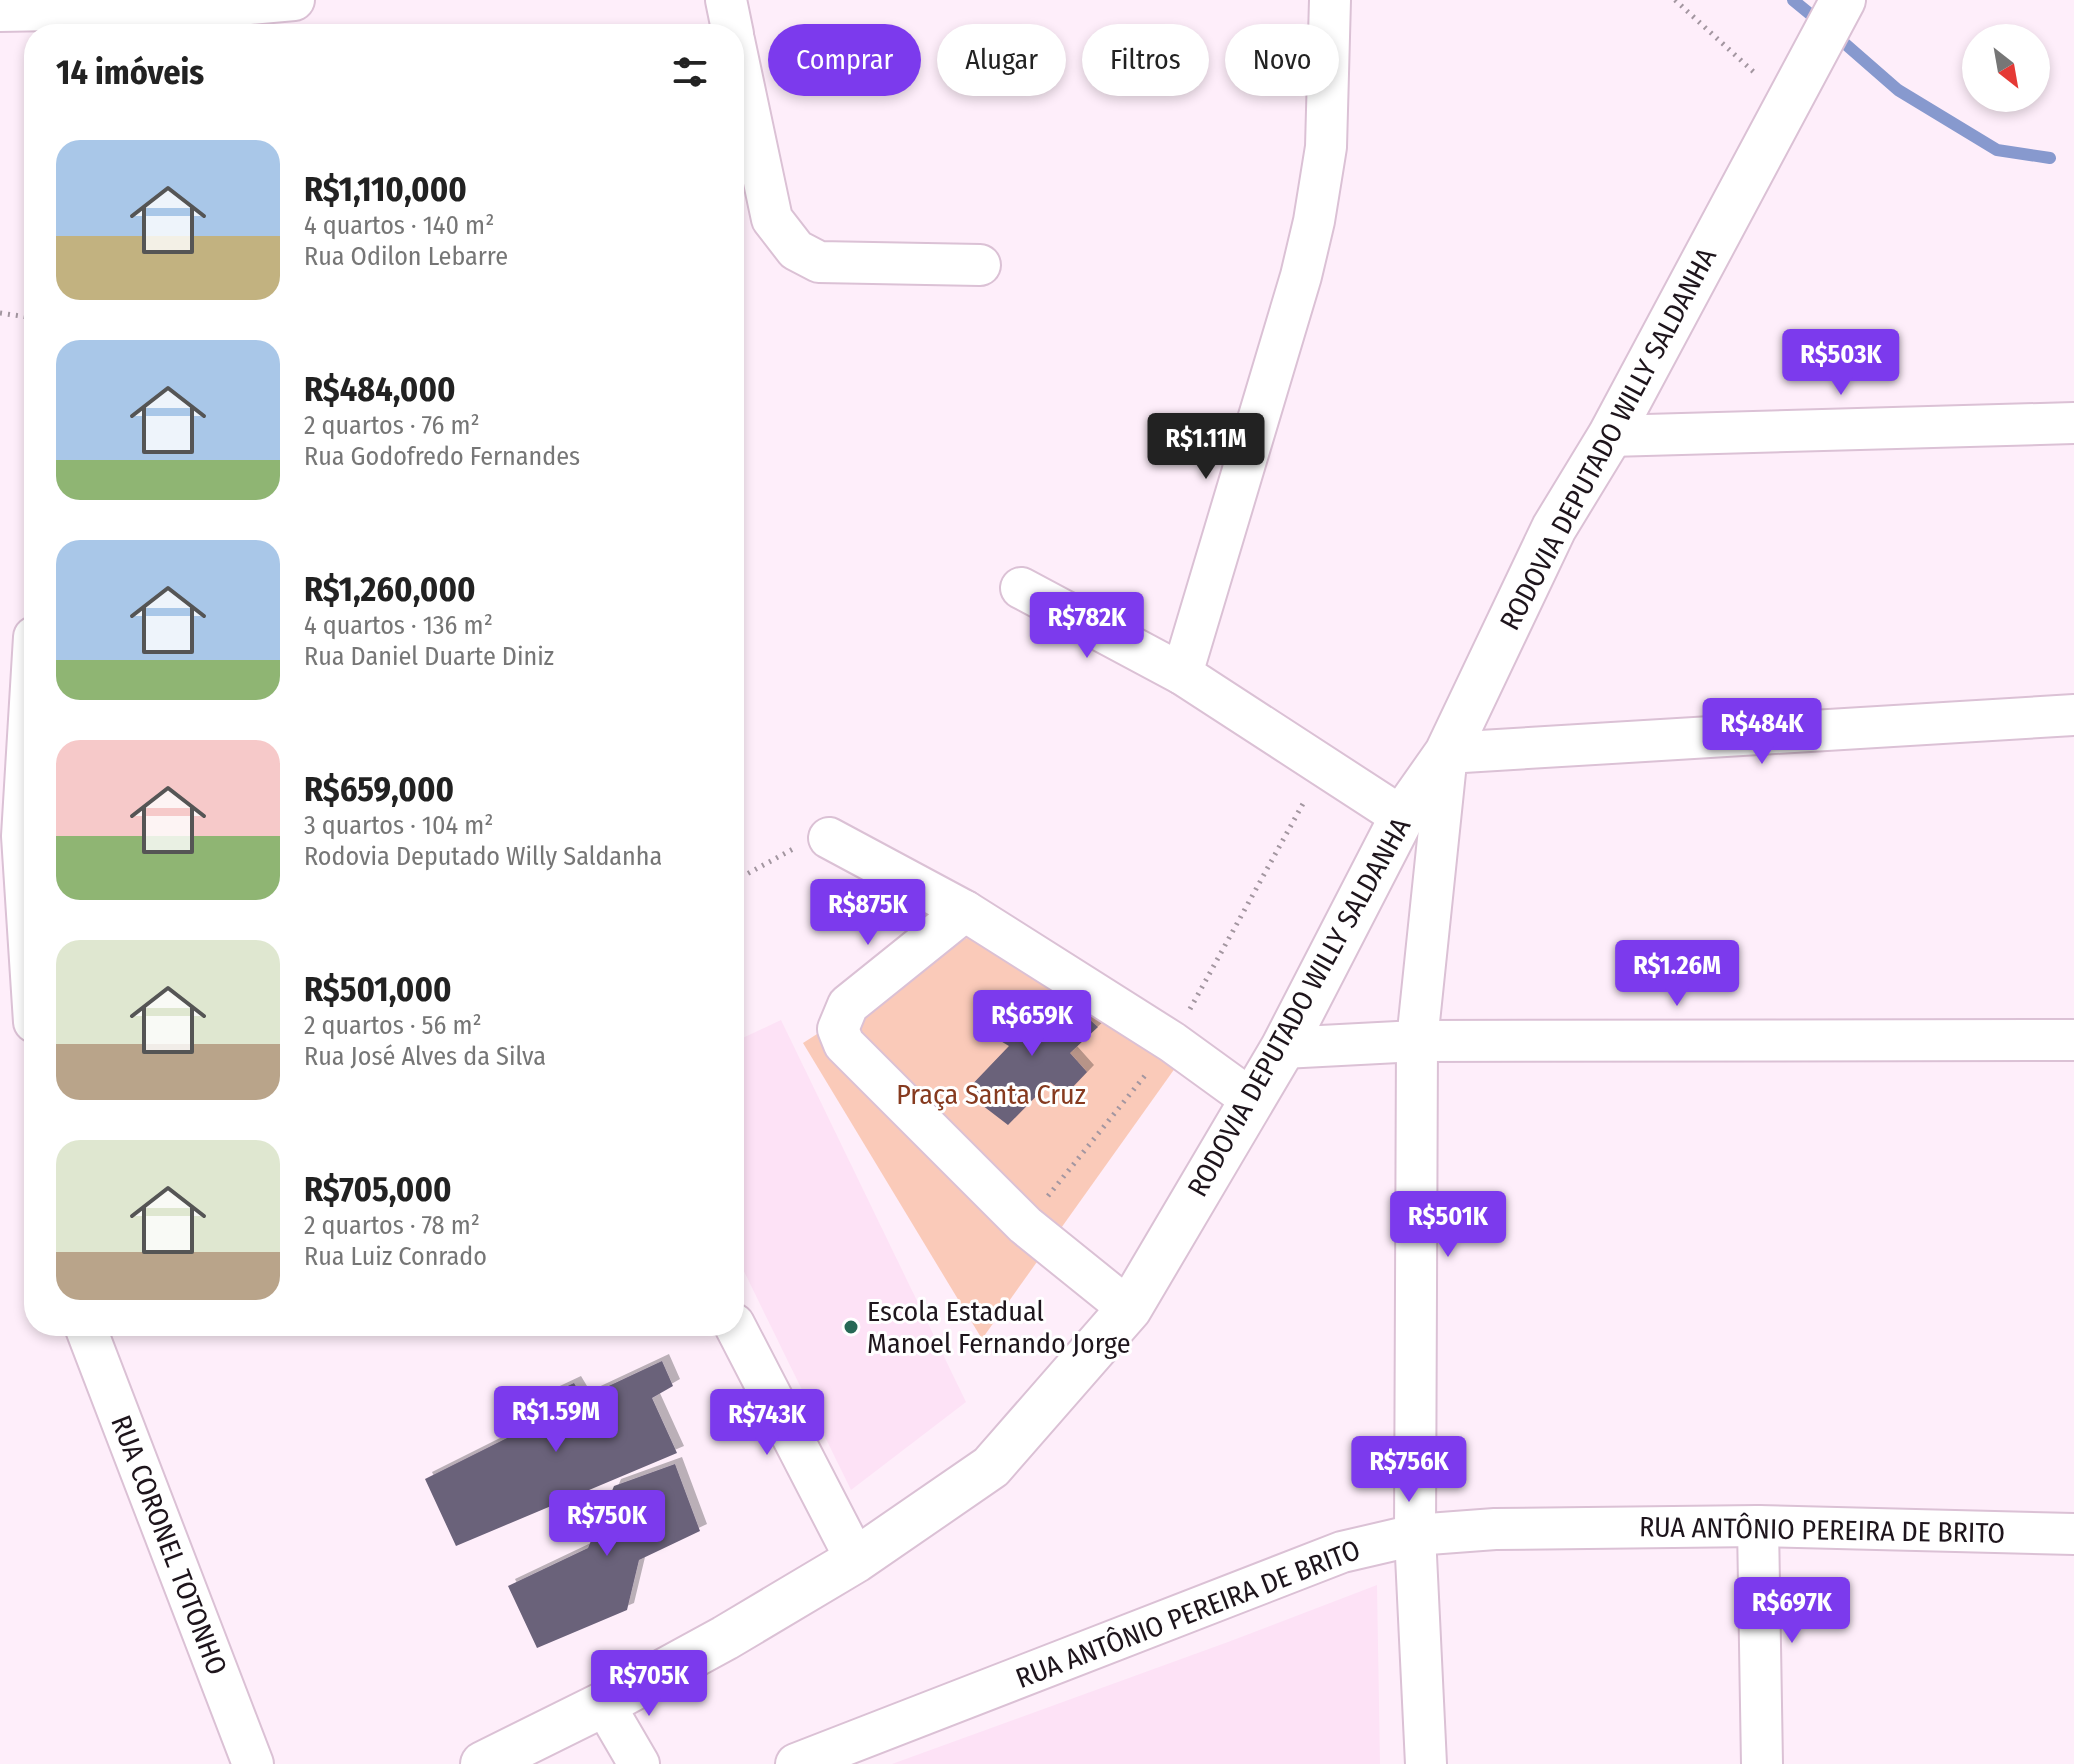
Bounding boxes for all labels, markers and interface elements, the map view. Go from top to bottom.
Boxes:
chip: Comprar [768,24,921,96]
chip: Alugar [937,24,1066,96]
chip: Filtros [1082,24,1209,96]
chip: Novo [1225,24,1339,96]
north arrow [1962,24,2050,112]
map controls [1962,24,2050,112]
icon: filters [668,50,712,94]
text: 14 imóveis [56,52,204,93]
text: R$1,110,000 [304,169,467,210]
icon: home [120,172,216,268]
text: 4 quartos · 140 m² [304,210,494,241]
text: Rua Odilon Lebarre [304,241,508,272]
street label: RODOVIA DEPUTADO WILLY SALDANHA [1493,242,1723,636]
pin: R$503K [1776,329,1906,397]
text: R$503K [1800,339,1882,370]
text: R$484,000 [304,369,456,410]
icon: home [120,372,216,468]
text: 2 quartos · 76 m² [304,410,480,441]
pin: R$1.11M [1132,413,1280,481]
text: R$1.11M [1166,423,1247,454]
text: Rua Godofredo Fernandes [304,441,580,472]
text: R$1,260,000 [304,569,476,610]
icon: home [120,572,216,668]
pin: R$782K [1022,592,1152,660]
text: R$782K [1048,602,1126,633]
text: 4 quartos · 136 m² [304,610,493,641]
text: Rua Daniel Duarte Diniz [304,641,554,672]
pin: R$484K [1697,698,1827,766]
text: R$484K [1721,708,1803,739]
text: R$659,000 [304,769,454,810]
icon: home [120,772,216,868]
text: 3 quartos · 104 m² [304,810,493,841]
street label: RODOVIA DEPUTADO WILLY SALDANHA [1181,812,1417,1202]
text: Rodovia Deputado Willy Saldanha [304,841,662,872]
pin: R$875K [803,879,933,947]
text: R$875K [828,889,908,920]
pin: R$1.26M [1603,940,1751,1008]
text: R$1.26M [1633,950,1721,981]
text: R$501,000 [304,969,452,1010]
icon: home [120,972,216,1068]
pin: R$659K [967,990,1097,1058]
text: R$659K [991,1000,1073,1031]
text: 2 quartos · 56 m² [304,1010,482,1041]
text: Rua José Alves da Silva [304,1041,546,1072]
park label: Praça Santa Cruz [896,1078,1086,1111]
text: R$705,000 [304,1169,452,1210]
icon: home [120,1172,216,1268]
pin: R$501K [1383,1191,1513,1259]
text: R$501K [1408,1201,1488,1232]
text: 2 quartos · 78 m² [304,1210,480,1241]
text: Rua Luiz Conrado [304,1241,487,1272]
place label: Escola Estadual Manoel Fernando Jorge [867,1295,1131,1360]
marker: Escola Estadual Manoel Fernando Jorge [842,1318,860,1336]
pin: R$1.59M [482,1386,630,1454]
pin: R$743K [702,1389,832,1457]
text: R$1.59M [512,1396,600,1427]
text: R$743K [728,1399,806,1430]
street label: RUA CORONEL TOTONHO [104,1411,234,1679]
pin: R$756K [1344,1436,1474,1504]
text: R$756K [1369,1446,1449,1477]
pin: R$750K [542,1490,672,1558]
text: R$750K [567,1500,647,1531]
street label: RUA ANTÔNIO PEREIRA DE BRITO [1639,1510,2005,1550]
street label: RUA ANTÔNIO PEREIRA DE BRITO [1011,1533,1365,1695]
pin: R$697K [1727,1577,1857,1645]
text: R$697K [1752,1587,1832,1618]
pin: R$705K [584,1650,714,1718]
text: R$705K [609,1660,689,1691]

